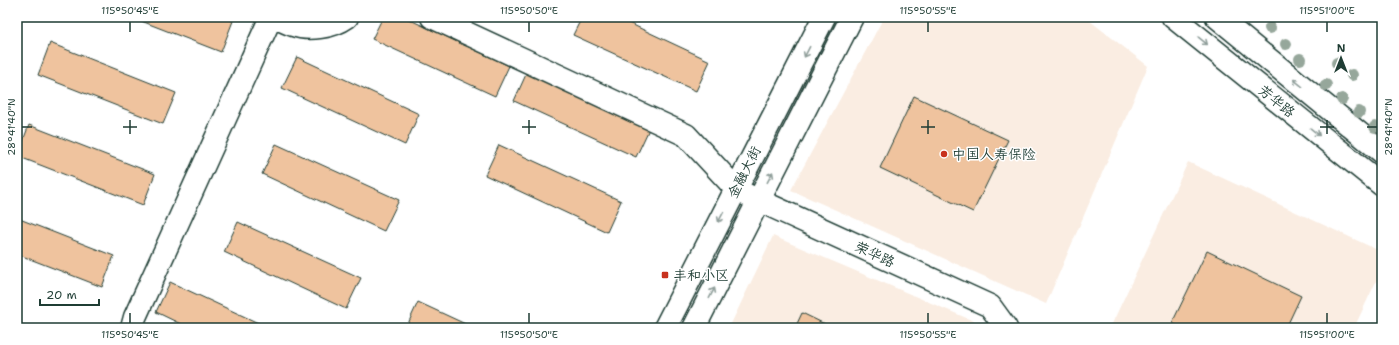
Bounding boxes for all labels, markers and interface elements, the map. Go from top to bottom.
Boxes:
text: 115°50'45"E [101,4,159,17]
text: 115°50'50"E [500,4,558,17]
text: 115°50'55"E [900,4,956,17]
text: 115°51'00"E [1299,4,1355,17]
one-way arrow [1197,37,1208,46]
north arrow [1321,38,1361,78]
text: N [1337,41,1346,56]
one-way arrow [802,45,810,57]
one-way arrow [1292,78,1303,87]
street label: 芳华路 [1255,81,1299,121]
text: 28°41'40"N [5,98,18,156]
text: 28°41'40"N [1382,98,1395,156]
one-way arrow [1310,127,1321,136]
street label: 金融大街 [723,143,765,201]
place label: 中国人寿保险 [952,145,1036,163]
marker: 中国人寿保险 [939,149,949,159]
one-way arrow [767,172,775,184]
one-way arrow [717,211,725,223]
street label: 荣华路 [852,237,898,271]
place label: 丰和小区 [673,266,729,284]
marker: 丰和小区 [660,270,670,280]
scale bar [40,281,99,307]
text: 20 m [46,287,77,303]
one-way arrow [708,287,716,299]
text: 115°50'45"E [101,328,159,341]
text: 115°50'50"E [500,328,558,341]
text: 115°50'55"E [900,328,956,341]
text: 115°51'00"E [1299,328,1355,341]

